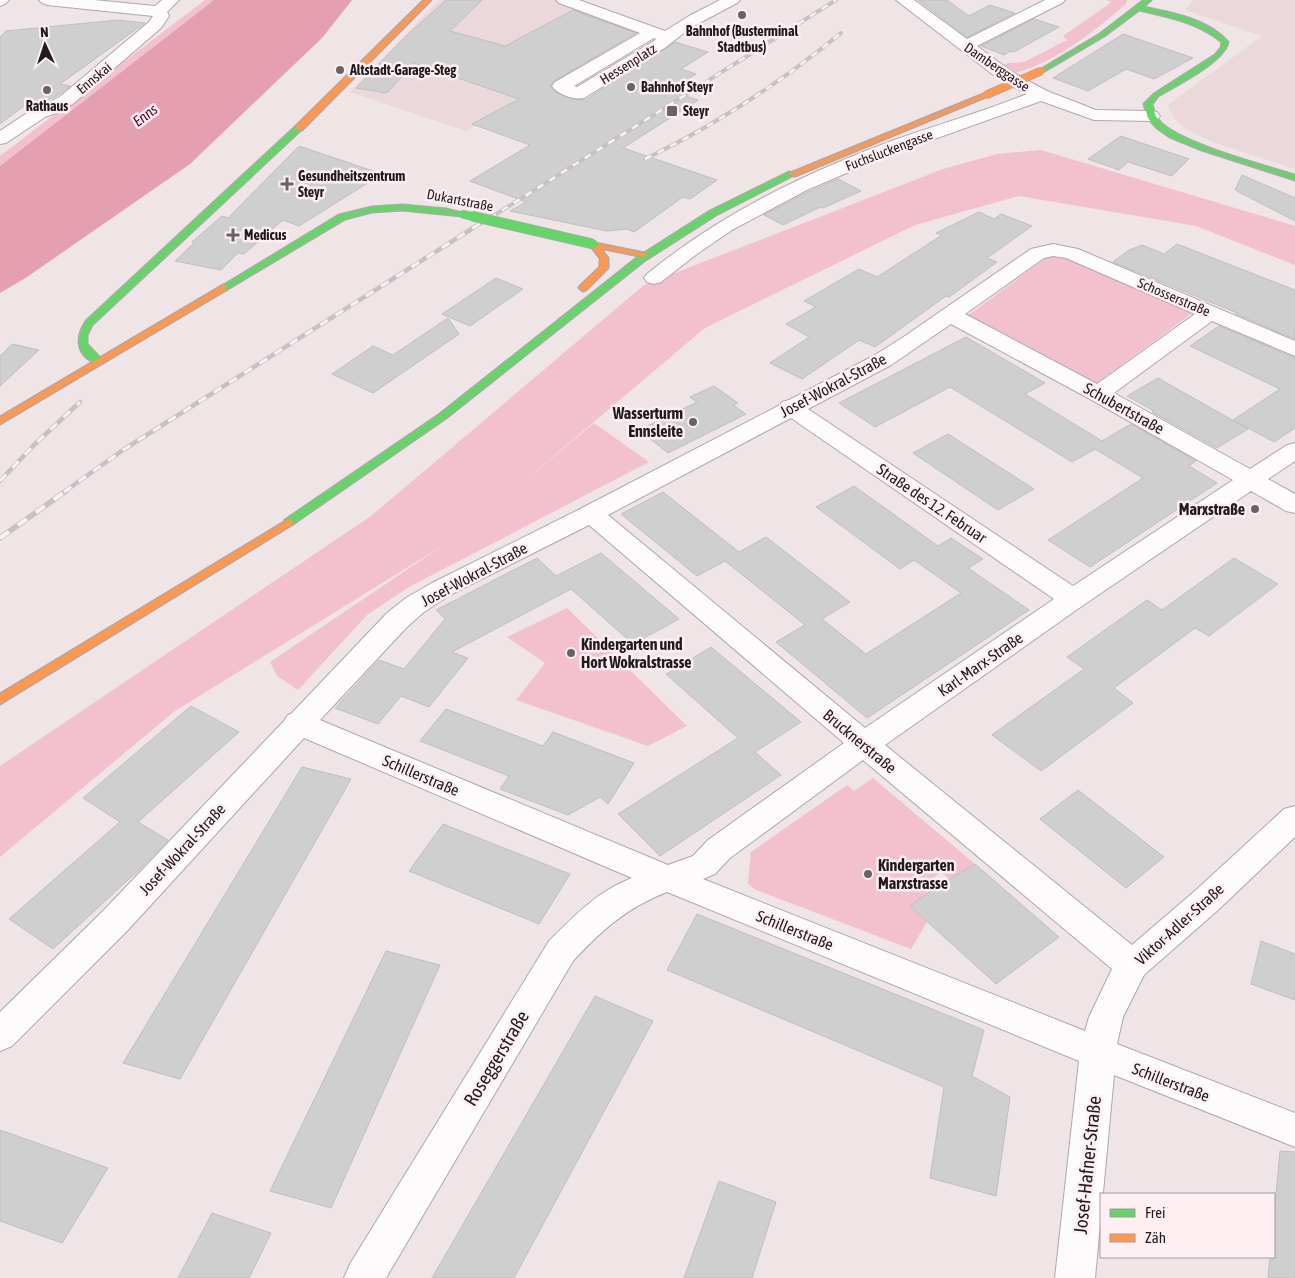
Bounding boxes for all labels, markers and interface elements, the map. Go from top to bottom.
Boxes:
marker: Bahnhof (Busterminal Stadtbus) [736,9,748,21]
north arrow [20,20,70,70]
place label: Bahnhof (Busterminal Stadtbus) [686,23,798,55]
text: N [40,24,49,40]
street label: Damberggasse [961,39,1033,95]
street label: Hessenplatz [597,40,659,88]
street label: Ennskai [73,59,115,97]
place label: Altstadt-Garage-Steg [349,62,457,78]
marker: Altstadt-Garage-Steg [334,64,346,76]
place label: Bahnhof Steyr [641,79,714,95]
marker: Bahnhof Steyr [625,81,637,93]
marker: Rathaus [41,84,53,96]
place label: Rathaus [26,98,68,114]
water label: Enns [129,100,161,130]
place label: Steyr [683,103,710,119]
marker: Steyr [665,104,679,118]
street label: Fuchsluckengasse [843,126,935,174]
place label: Gesundheitszentrum Steyr [298,168,405,200]
marker: Gesundheitszentrum Steyr [280,177,294,191]
street label: Dukartstraße [425,186,495,214]
place label: Medicus [244,227,286,243]
marker: Medicus [226,228,240,242]
street label: Schosserstraße [1135,275,1213,319]
street label: Josef-Wokral-Straße [777,349,889,421]
street label: Schubertstraße [1081,379,1167,437]
place label: Wasserturm Ennsleite [612,404,683,440]
marker: Wasserturm Ennsleite [687,416,699,428]
street label: Straße des 12. Februar [874,460,991,547]
place label: Marxstraße [1179,500,1245,518]
marker: Marxstraße [1249,503,1261,515]
street label: Josef-Wokral-Straße [418,538,530,610]
street label: Karl-Marx-Straße [934,628,1026,700]
place label: Kindergarten und Hort Wokralstrasse [581,635,692,671]
marker: Kindergarten und Hort Wokralstrasse [565,647,577,659]
street label: Brucknerstraße [820,705,900,777]
street label: Schillerstraße [380,751,462,799]
street label: Josef-Wokral-Straße [135,800,229,898]
place label: Kindergarten Marxstrasse [878,856,955,892]
marker: Kindergarten Marxstrasse [862,868,874,880]
street label: Viktor-Adler-Straße [1131,880,1227,968]
street label: Schillerstraße [754,906,836,954]
street label: Roseggerstraße [459,1006,533,1110]
street label: Schillerstraße [1130,1059,1212,1105]
street label: Josef-Hafner-Straße [1069,1095,1105,1235]
legend [1100,1193,1275,1258]
text: Frei [1145,1204,1165,1221]
text: Zäh [1145,1229,1166,1246]

